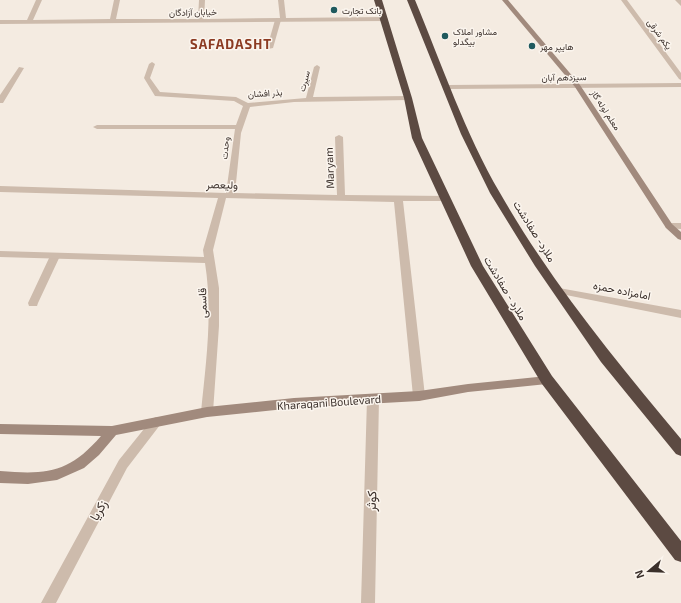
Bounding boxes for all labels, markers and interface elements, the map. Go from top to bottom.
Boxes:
marker: بانک تجارت [329,5,339,15]
place label: بانک تجارت [342,5,382,17]
street label: خیابان آزادگان [169,6,217,19]
street label: یکم شرقی [644,17,675,52]
place label: مشاور املاک بیگدلو [453,26,497,48]
marker: مشاور املاک بیگدلو [440,31,450,41]
district label: SAFADASHT [190,36,272,52]
marker: هایپر مهر [527,41,537,51]
place label: هایپر مهر [539,41,574,53]
street label: سیرت [296,69,313,93]
street label: سیزدهم آبان [541,71,587,84]
street label: بذر افشان [247,86,283,101]
street label: معلم لوله گاز [588,87,623,133]
street label: وحدت [218,136,233,160]
street label: Maryam [322,147,336,189]
street label: ولیعصر [205,177,238,192]
street label: ملارد- صفادشت [510,198,559,265]
street label: ملارد - صفادشت [481,254,530,323]
street label: امامزاده حمزه [592,278,652,303]
street label: قاسمی [195,288,210,318]
street label: Kharaqani Boulevard [277,392,381,412]
street label: کوثر [363,490,380,513]
street label: زکریا [86,497,111,524]
north arrow [629,551,669,591]
text: N [632,568,647,580]

